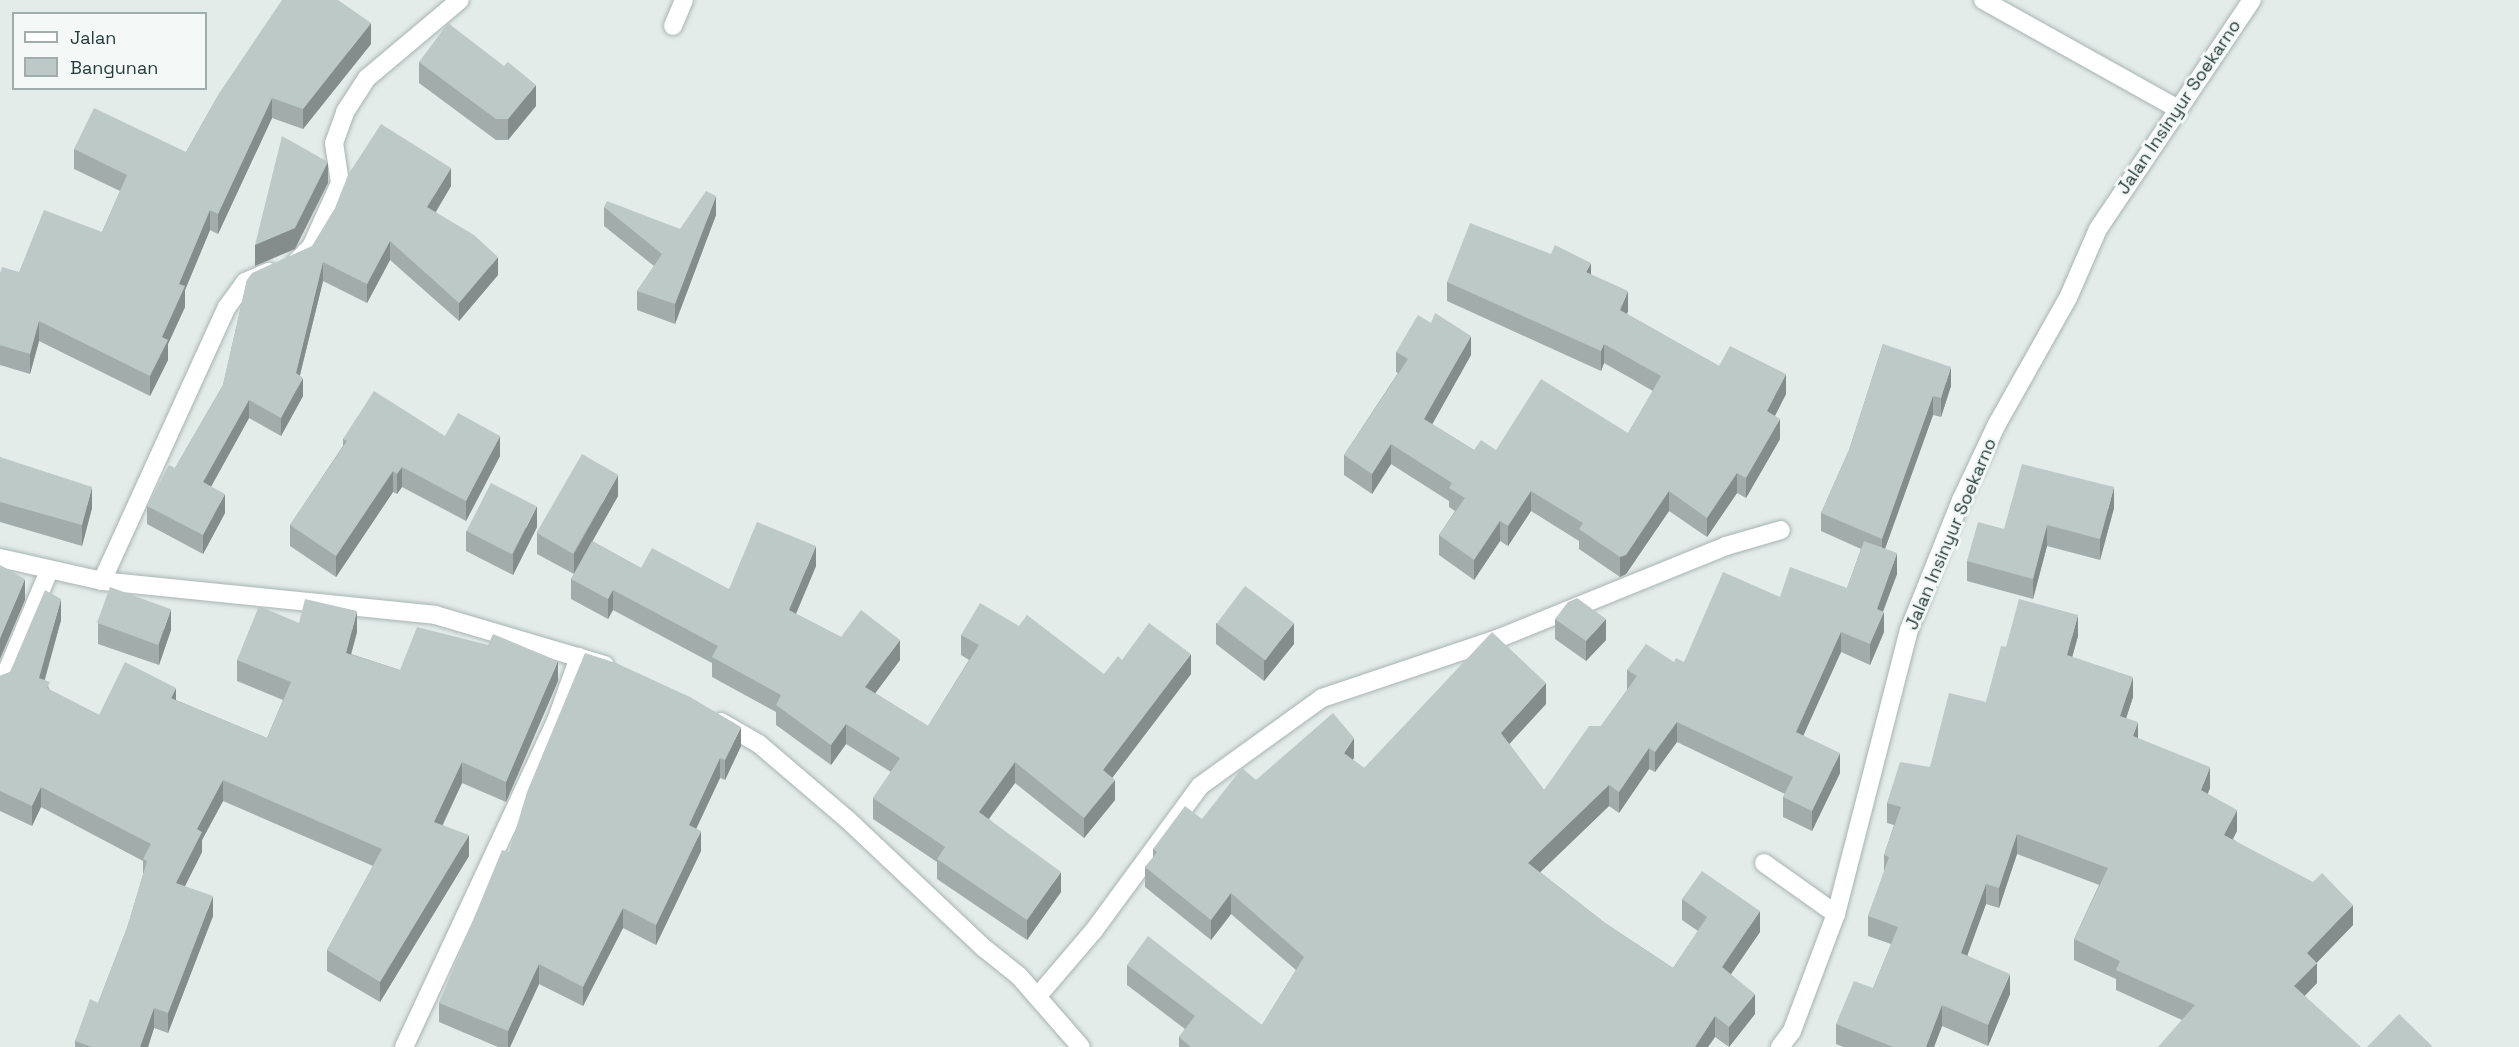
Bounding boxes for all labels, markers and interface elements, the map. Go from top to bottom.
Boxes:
legend [12,12,207,90]
street label: Jalan Insinyur Soekarno [2112,15,2246,199]
text: Jalan [70,26,116,49]
text: Bangunan [70,56,158,79]
street label: Jalan Insinyur Soekarno [1901,435,2001,633]

